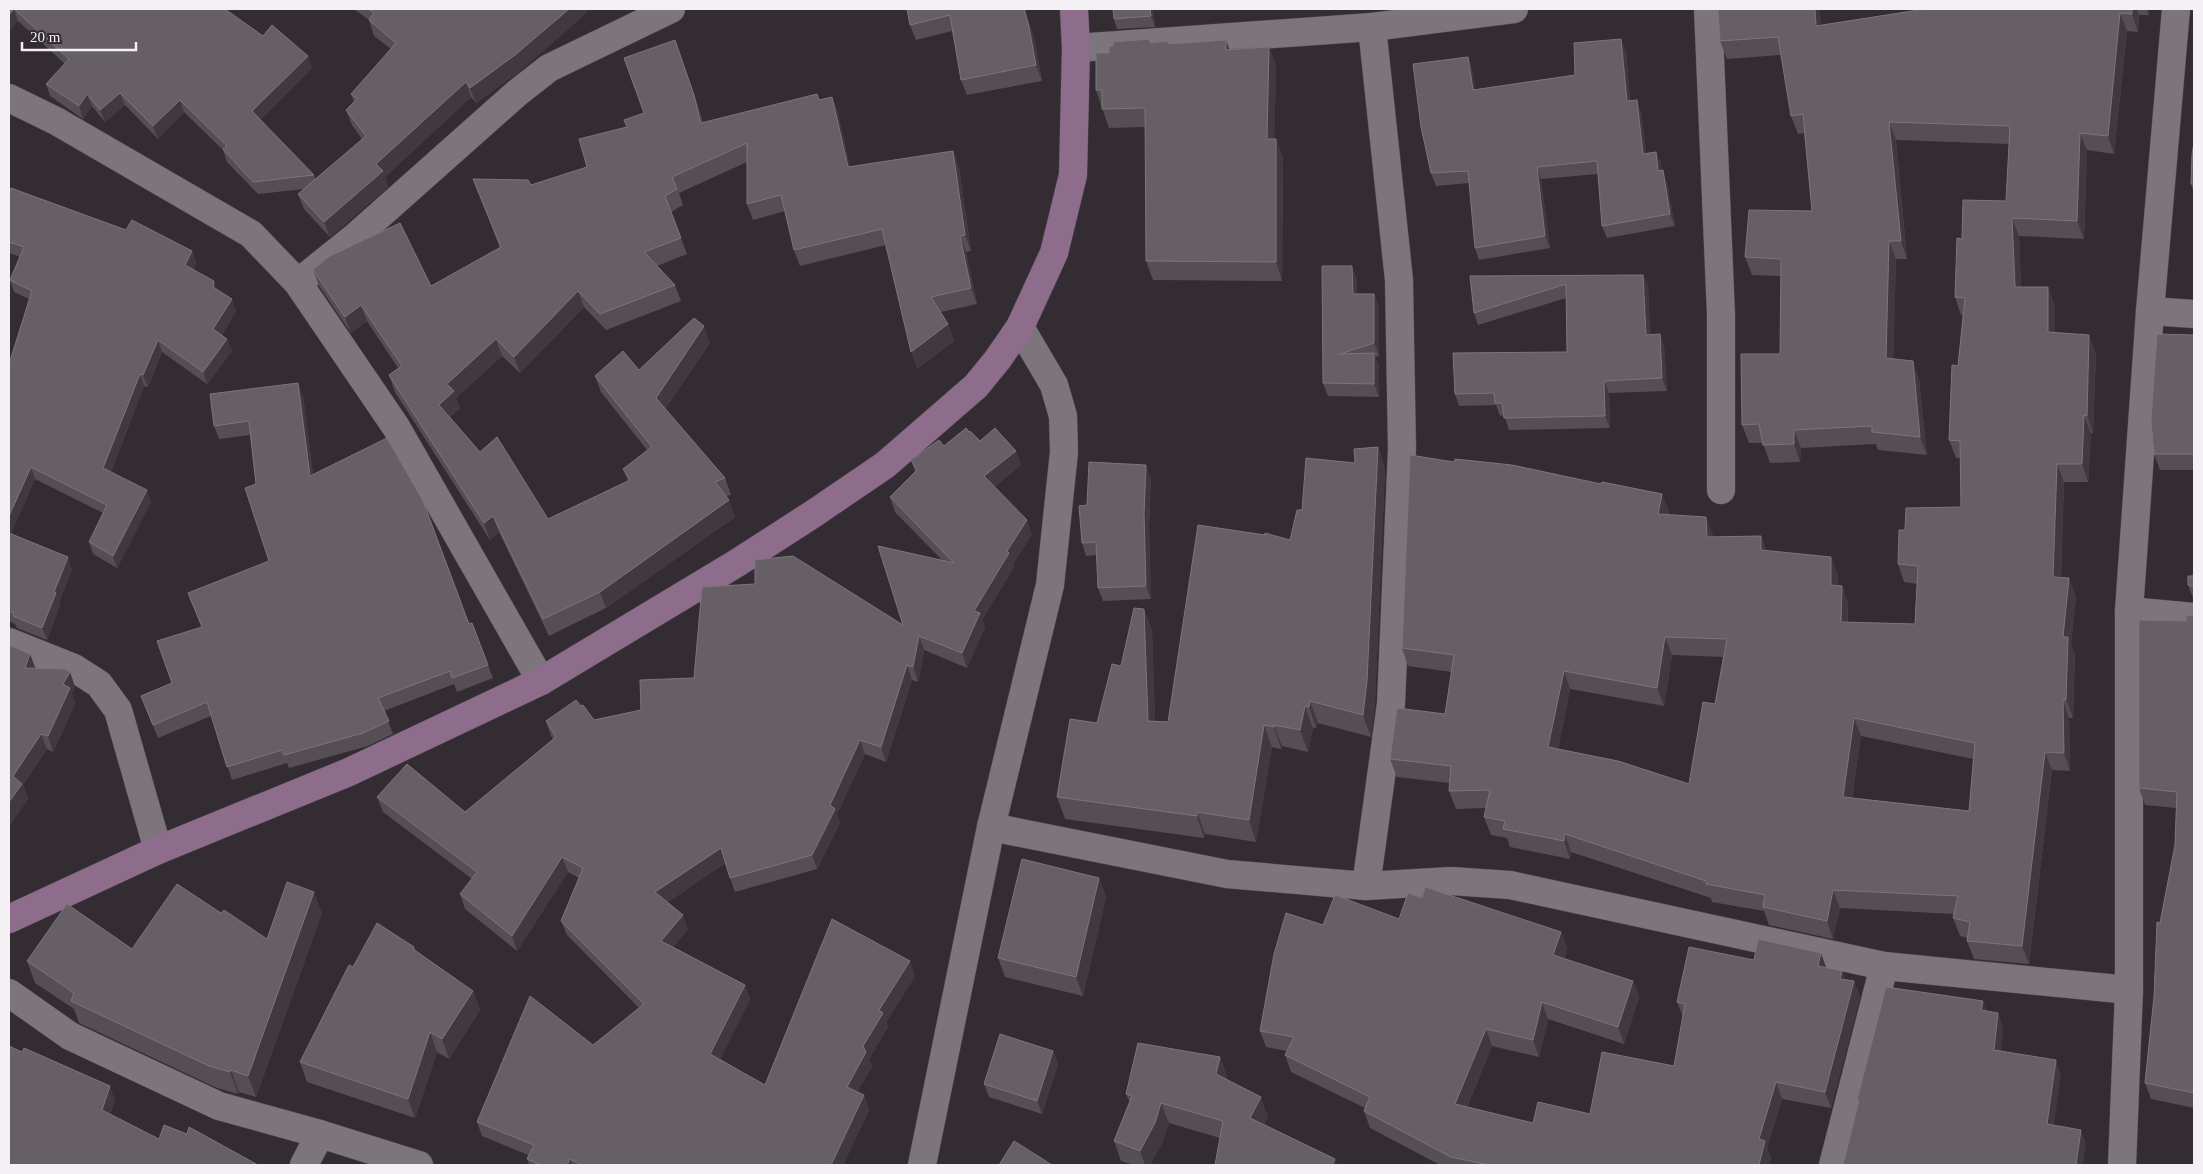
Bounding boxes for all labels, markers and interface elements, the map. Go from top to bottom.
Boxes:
scale bar [22,20,136,52]
text: 20 m [30,29,61,45]

